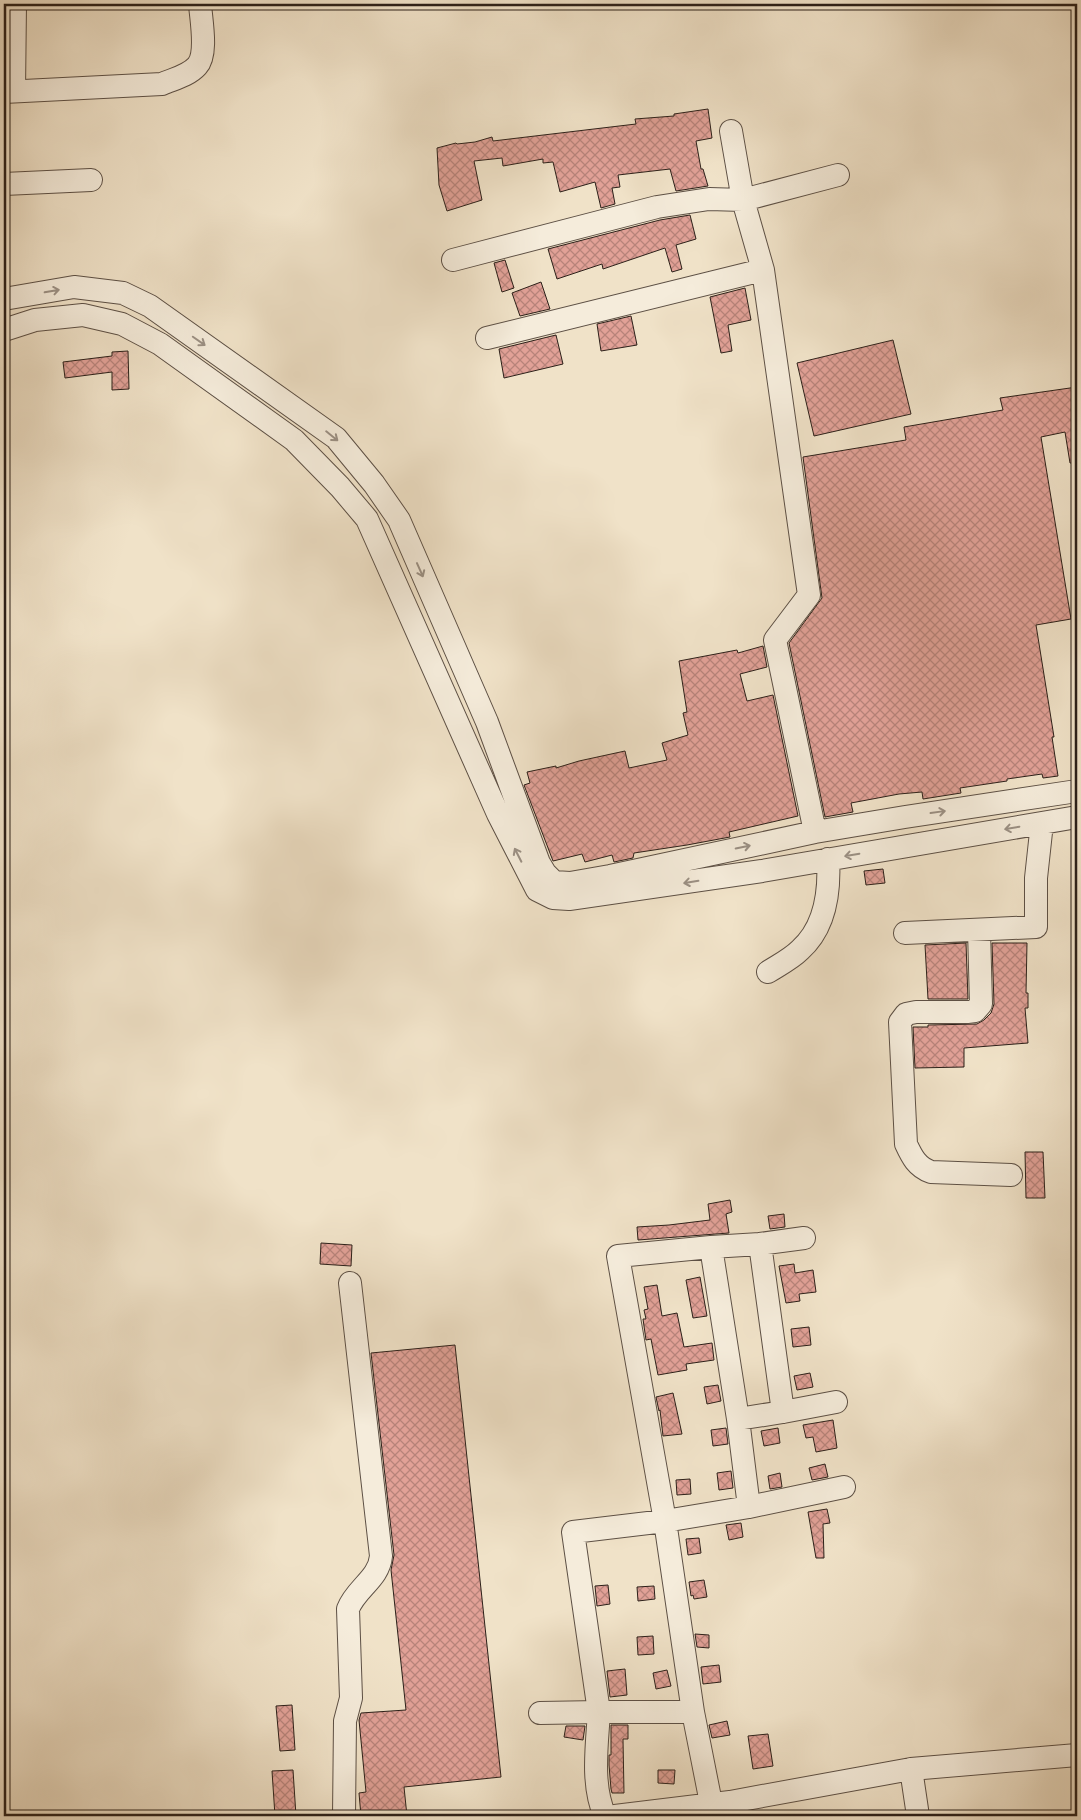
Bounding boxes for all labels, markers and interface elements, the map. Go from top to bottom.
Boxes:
one-way arrow [43,286,59,296]
one-way arrow [192,336,206,347]
one-way arrow [325,430,338,441]
one-way arrow [416,562,426,577]
one-way arrow [929,807,945,817]
one-way arrow [1004,824,1020,834]
one-way arrow [735,842,751,851]
one-way arrow [513,848,522,863]
one-way arrow [844,851,860,861]
one-way arrow [684,877,700,887]

